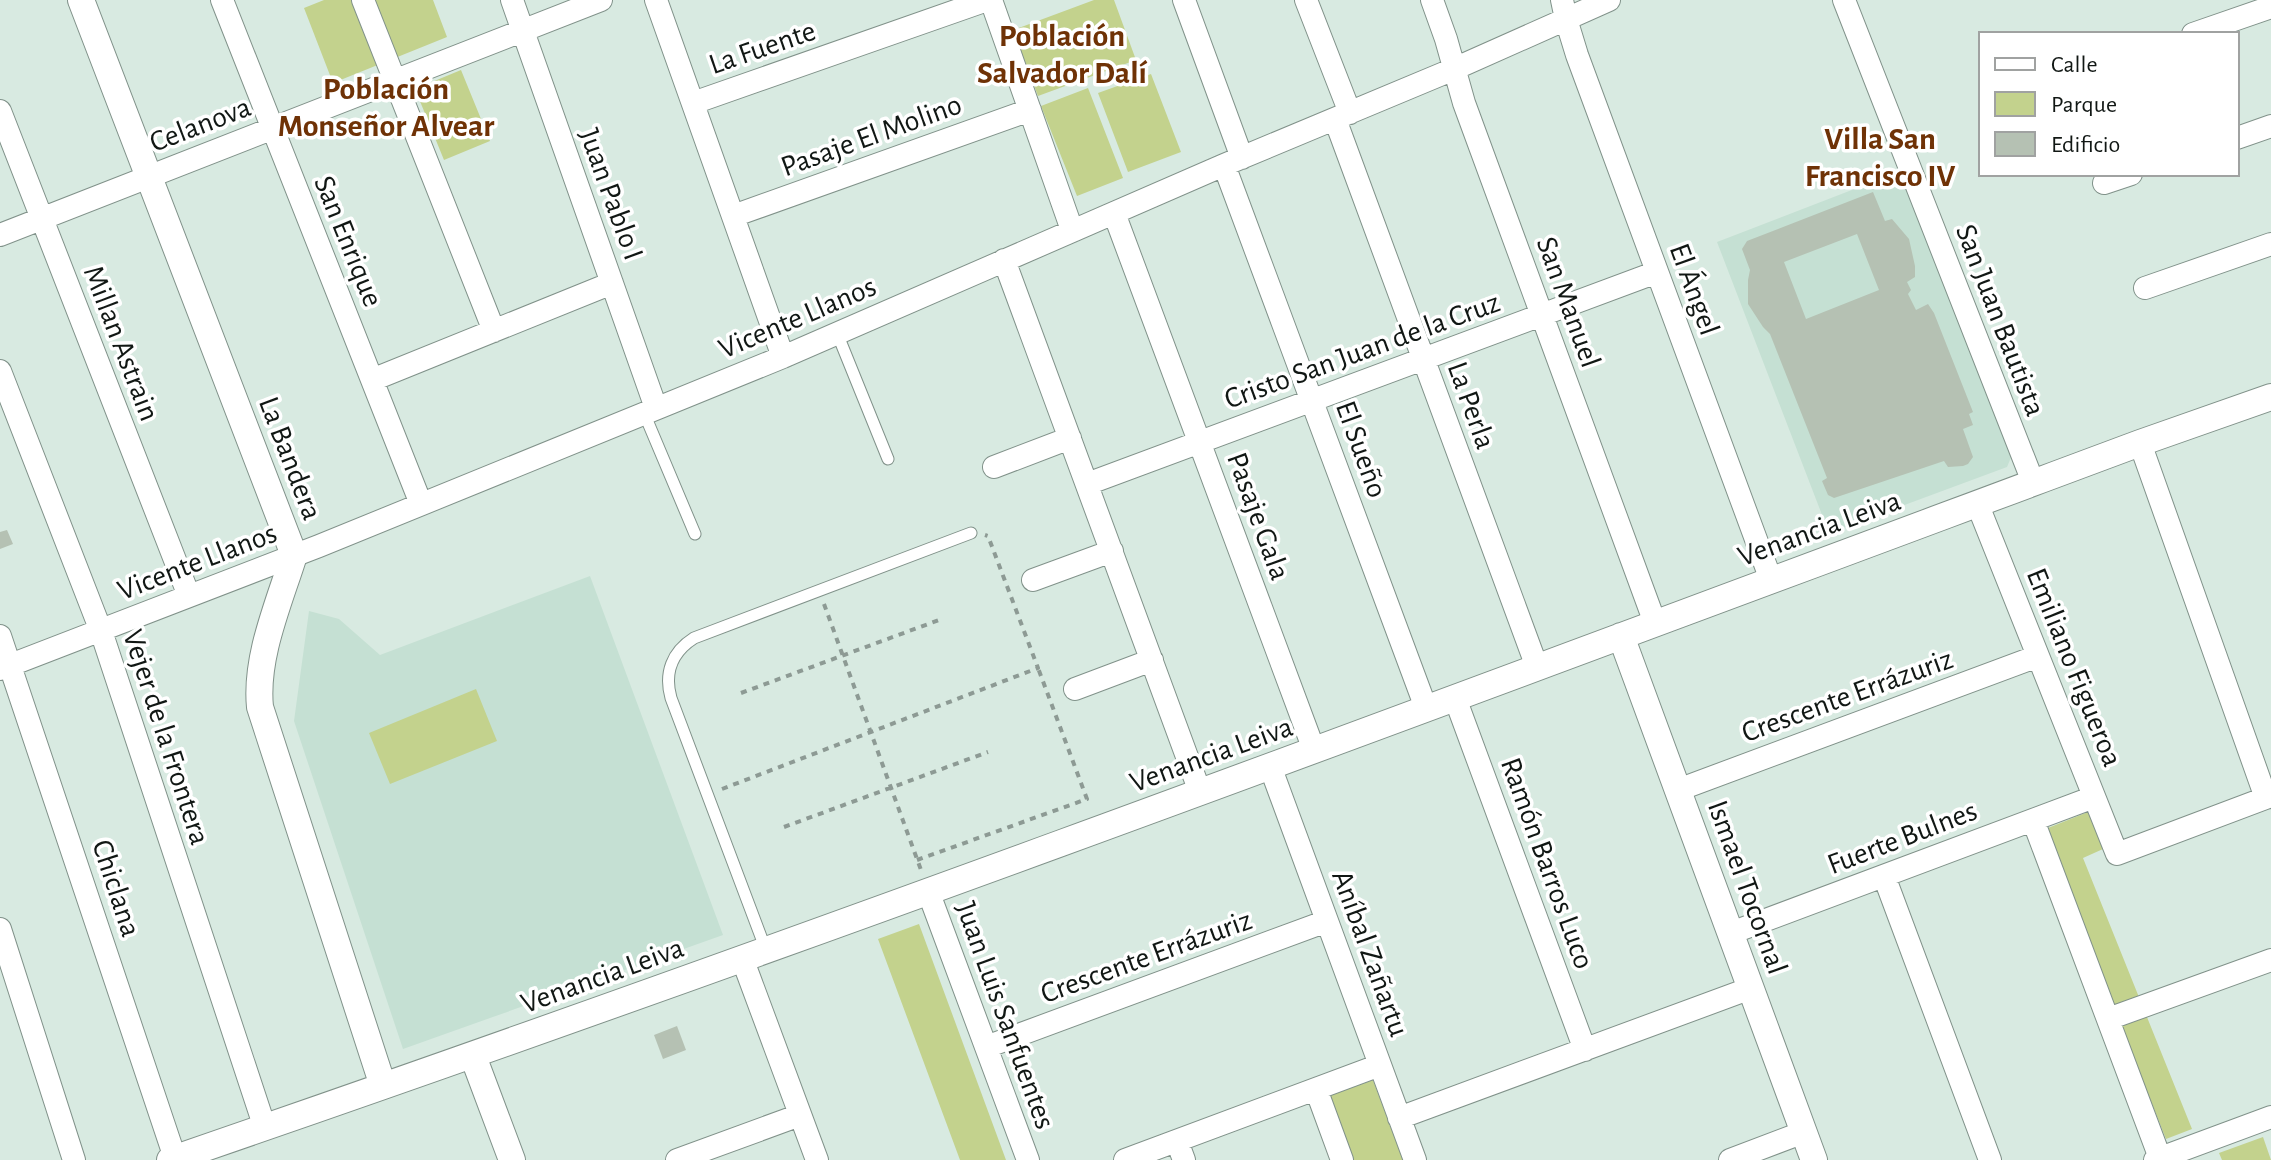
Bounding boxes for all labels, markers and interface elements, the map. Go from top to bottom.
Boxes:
street label: La Fuente [705,16,819,80]
district label: Población Salvador Dalí [977,20,1148,89]
legend [1979,32,2239,176]
text: Calle [2051,53,2098,77]
district label: Población Monseñor Alvear [278,73,494,142]
street label: Pasaje El Molino [777,89,966,183]
street label: Celanova [146,92,255,158]
text: Parque [2051,93,2117,117]
district label: Villa San Francisco IV [1805,123,1956,192]
street label: Juan Pablo I [573,125,649,264]
text: Edificio [2051,133,2120,157]
street label: San Enrique [308,172,388,311]
street label: San Juan Bautista [1950,220,2050,420]
street label: San Manuel [1531,233,1605,372]
street label: El Ángel [1664,239,1726,339]
street label: Millan Astrain [78,262,164,425]
street label: Vicente Llanos [714,271,880,364]
street label: Cristo San Juan de la Cruz [1221,287,1504,415]
street label: La Perla [1441,358,1501,453]
street label: La Bandera [253,393,327,524]
street label: El Sueño [1330,397,1392,502]
street label: Pasaje Gala [1221,449,1295,584]
street label: Venancia Leiva [1734,486,1905,572]
street label: Vicente Llanos [114,518,281,606]
street label: Emiliano Figueroa [2021,564,2128,771]
street label: Vejer de la Frontera [117,626,215,849]
street label: Crescente Errázuriz [1738,644,1957,748]
street label: Venancia Leiva [1126,712,1297,798]
street label: Ramón Barros Luco [1495,754,1599,973]
street label: Ismael Tocornal [1702,796,1792,978]
street label: Fuerte Bulnes [1823,796,1981,880]
street label: Chiclana [86,836,146,941]
street label: Aníbal Zañartu [1326,866,1414,1040]
street label: Juan Luis Sanfuentes [950,898,1060,1133]
street label: Crescente Errázuriz [1037,905,1256,1009]
street label: Venancia Leiva [517,933,688,1019]

